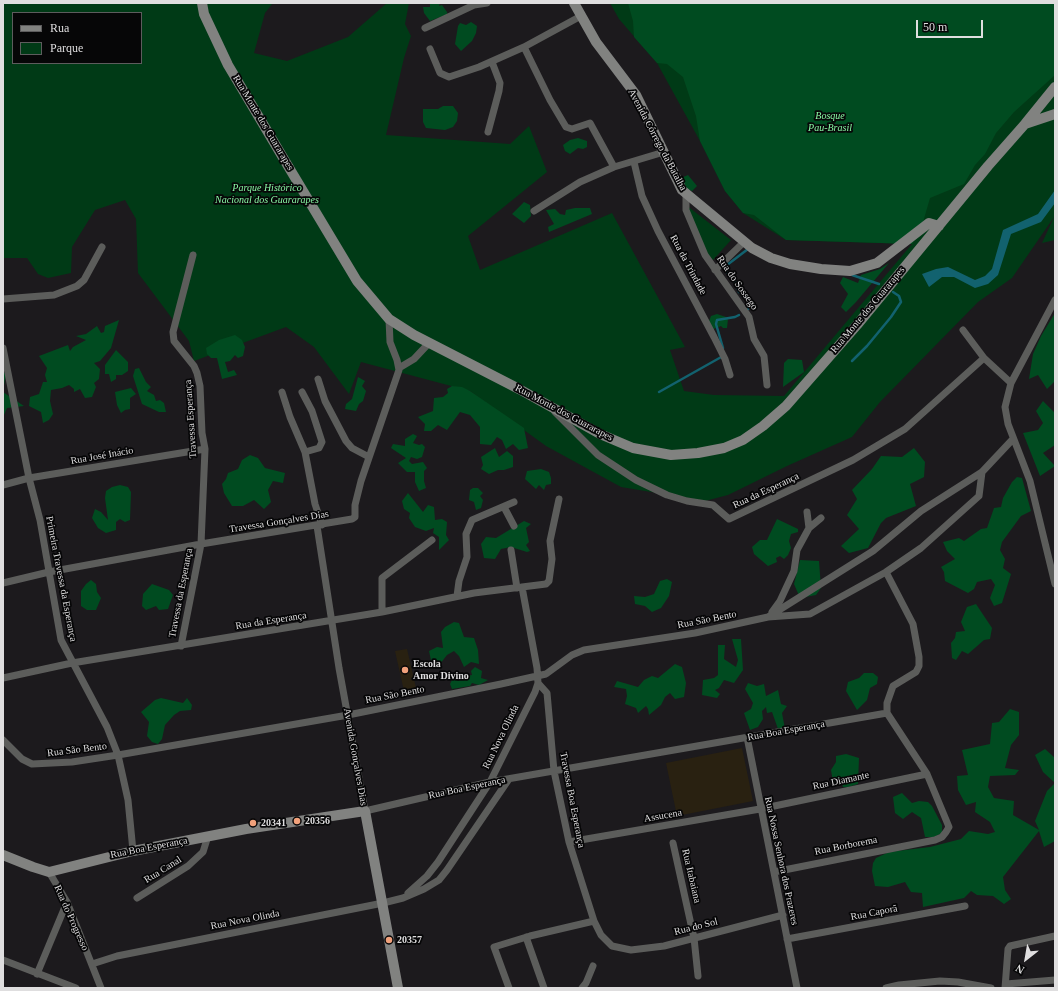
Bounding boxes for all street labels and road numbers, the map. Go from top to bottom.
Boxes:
street label: Rua Monte dos Guararapes [230,73,296,173]
street label: Avenida Córrego da Batalha [625,87,689,193]
street label: Rua da Trindade [667,233,709,297]
street label: Rua do Sossego [714,253,760,313]
street label: Rua Monte dos Guararapes [828,264,908,356]
street label: Travessa Esperança [182,379,200,459]
street label: Rua Monte dos Guararapes [513,382,615,444]
street label: Rua José Inácio [70,445,134,467]
street label: Rua da Esperança [731,470,801,512]
street label: Travessa Gonçalves Dias [228,508,330,536]
street label: Primeira Travessa da Esperança [43,515,79,643]
street label: Travessa da Esperança [166,547,196,639]
street label: Rua São Bento [676,608,738,632]
street label: Rua da Esperança [235,609,307,633]
street label: Rua São Bento [364,683,426,707]
street label: Rua Nova Olinda [480,703,522,771]
street label: Avenida Gonçalves Dias [341,707,369,807]
street label: Rua Boa Esperança [746,718,826,744]
street label: Rua São Bento [46,740,108,760]
street label: Travessa Boa Esperança [557,751,587,849]
street label: Rua Diamante [812,769,870,793]
street label: Rua Boa Esperança [427,774,507,802]
street label: Rua Nossa Senhora dos Prazeres [762,796,800,926]
street label: Assucena [643,807,683,825]
street label: Rua Borborema [814,834,878,858]
street label: Rua Boa Esperança [109,835,189,861]
street label: Rua Itabaiana [679,848,703,904]
street label: Rua Canal [142,854,184,886]
street label: Rua do Progresso [51,883,91,953]
street label: Rua Caporã [850,903,898,923]
street label: Rua Nova Olinda [210,907,280,933]
street label: Rua do Sol [673,916,719,938]

